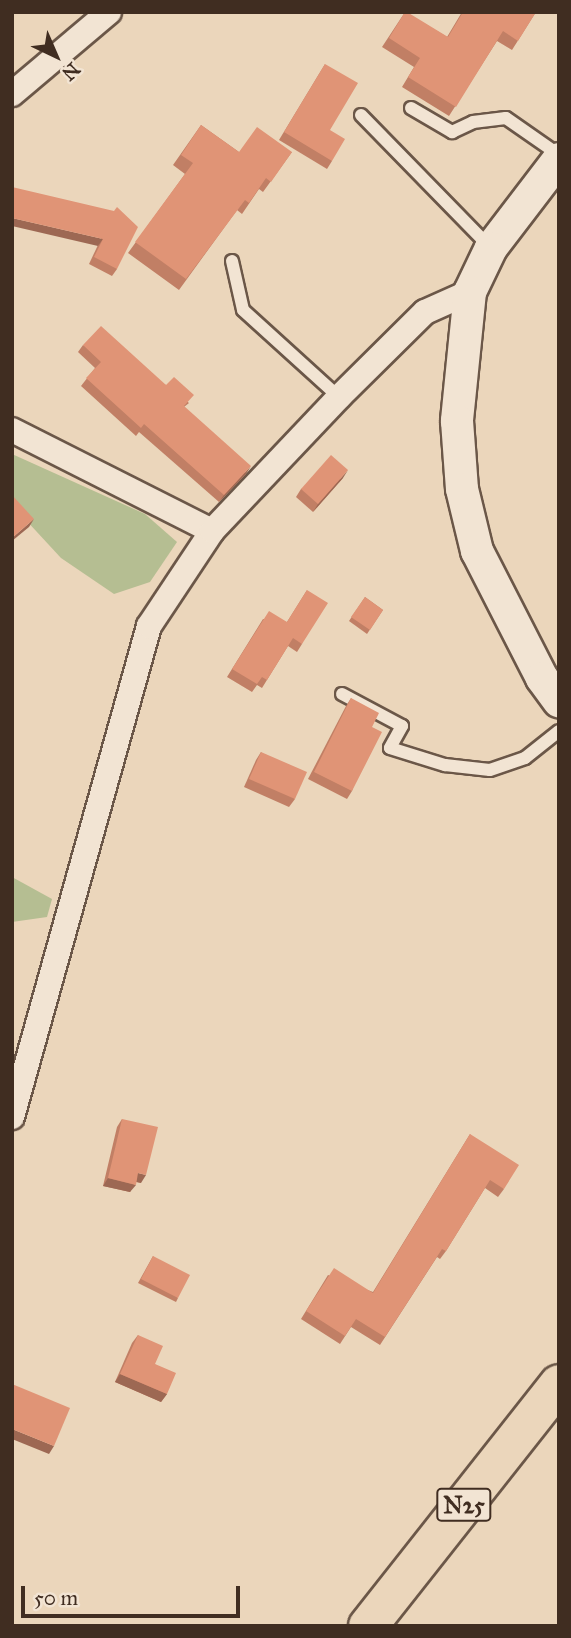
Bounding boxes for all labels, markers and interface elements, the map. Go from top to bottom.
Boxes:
north arrow [21,21,91,91]
text: N [57,58,85,85]
road number: N25 [436,1486,492,1524]
scale bar [24,1572,243,1616]
text: 50 m [34,1585,78,1611]

